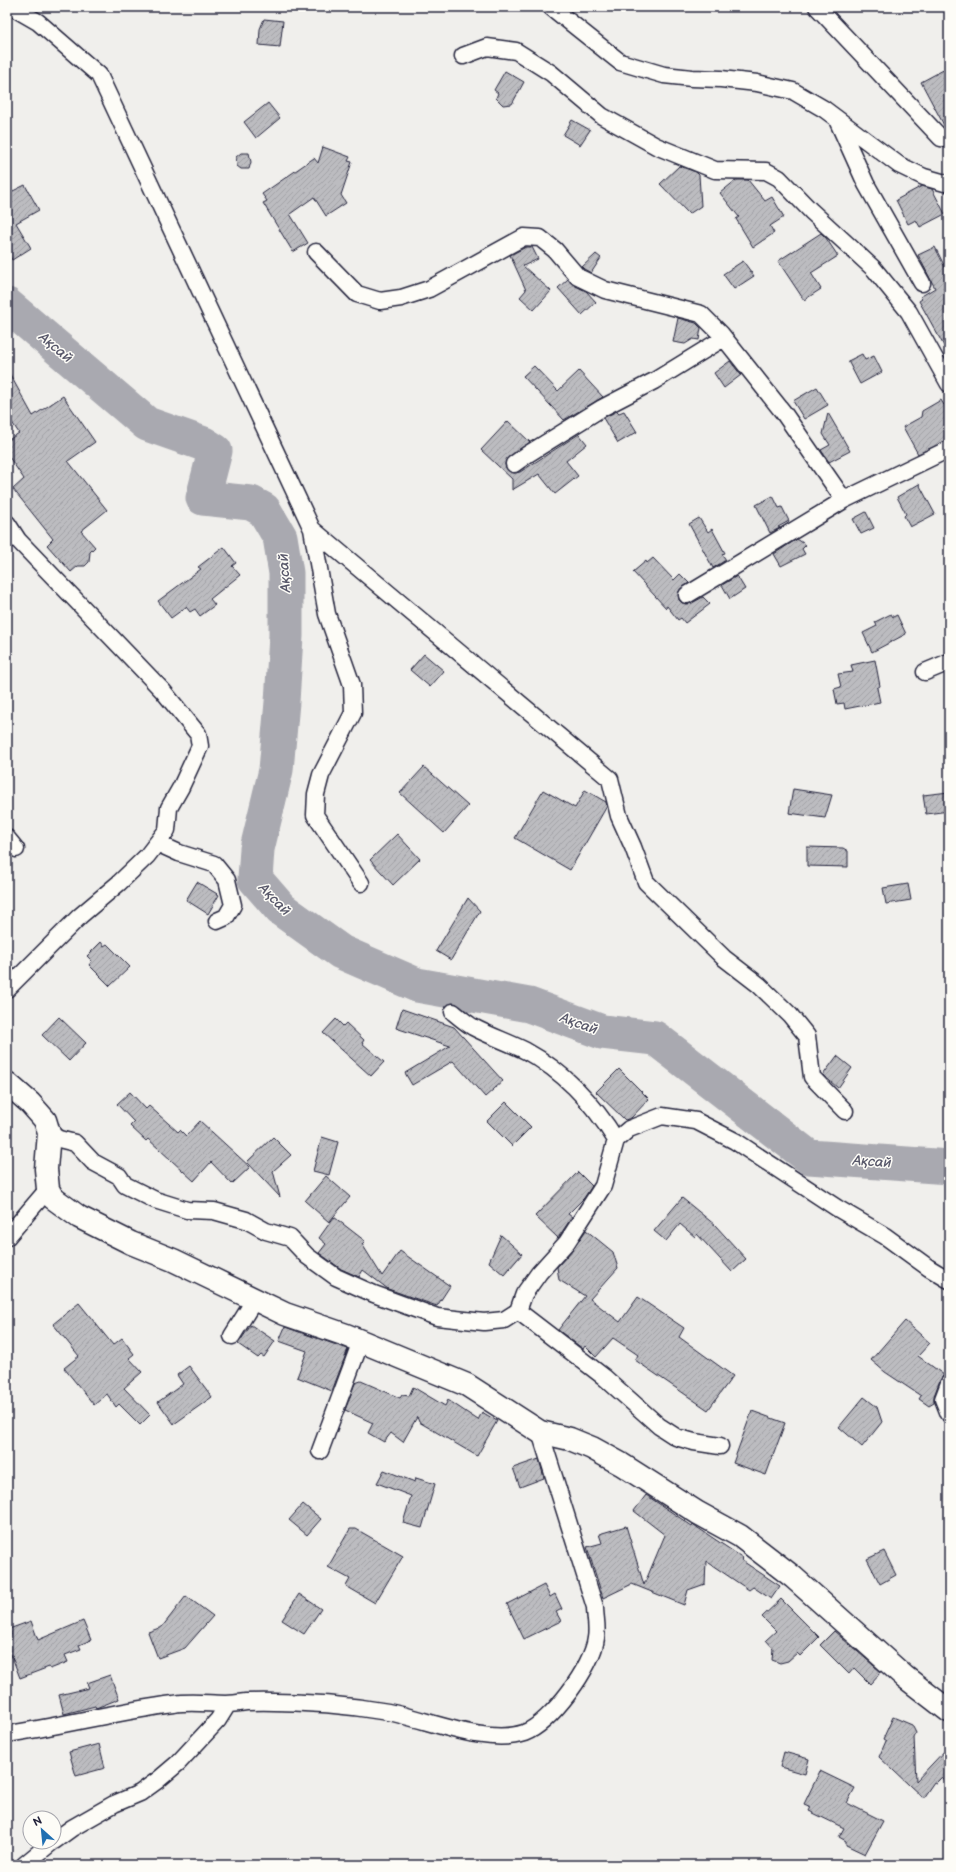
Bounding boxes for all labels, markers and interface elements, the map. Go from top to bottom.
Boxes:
water label: Ақсай [35,328,76,366]
water label: Ақсай [275,553,294,594]
water label: Ақсай [254,879,294,919]
water label: Ақсай [557,1009,600,1038]
water label: Ақсай [851,1152,892,1171]
north arrow [22,1810,62,1850]
text: N [31,1814,44,1829]

